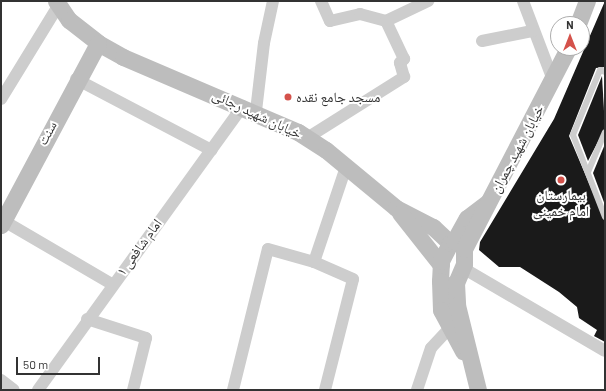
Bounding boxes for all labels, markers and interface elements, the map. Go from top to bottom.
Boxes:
north arrow [550,16,590,56]
text: N [566,18,574,31]
street label: خیابان شهید رجائی [210,86,304,142]
place label: مسجد جامع نقده [296,89,380,105]
marker: مسجد جامع نقده [283,92,293,102]
street label: خیابان شهید چمران [487,102,547,196]
street label: سنت [34,118,60,148]
marker: بیمارستان امام خمینی [556,175,566,185]
place label: بیمارستان امام خمینی [533,187,589,220]
street label: امام شافعی ۱ [113,215,165,279]
scale bar [18,349,102,375]
text: 50 m [23,357,48,371]

